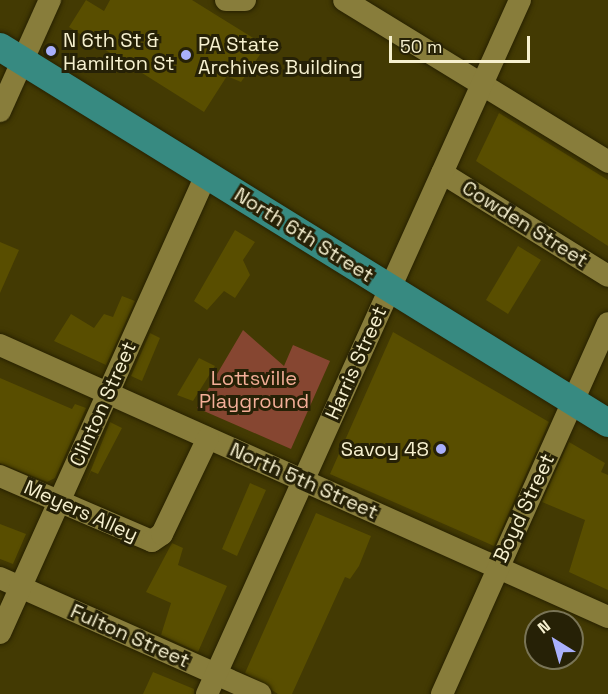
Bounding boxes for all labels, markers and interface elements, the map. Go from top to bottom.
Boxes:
scale bar [392,24,533,62]
place label: N 6th St & Hamilton St [63,28,175,75]
place label: PA State Archives Building [198,32,363,79]
text: 50 m [400,35,442,58]
marker: N 6th St & Hamilton St [44,44,58,58]
marker: PA State Archives Building [179,48,193,62]
street label: Cowden Street [458,176,592,272]
street label: North 6th Street [230,182,378,288]
street label: Harris Street [320,303,392,423]
street label: Clinton Street [65,338,141,470]
park label: Lottsville Playground [199,367,309,414]
place label: Savoy 48 [341,437,429,461]
street label: North 5th Street [226,438,382,524]
marker: Savoy 48 [434,442,448,456]
street label: Boyd Street [488,450,560,566]
street label: Meyers Alley [20,475,142,547]
street label: Fulton Street [67,599,193,673]
north arrow [524,610,584,670]
text: N [533,615,555,638]

